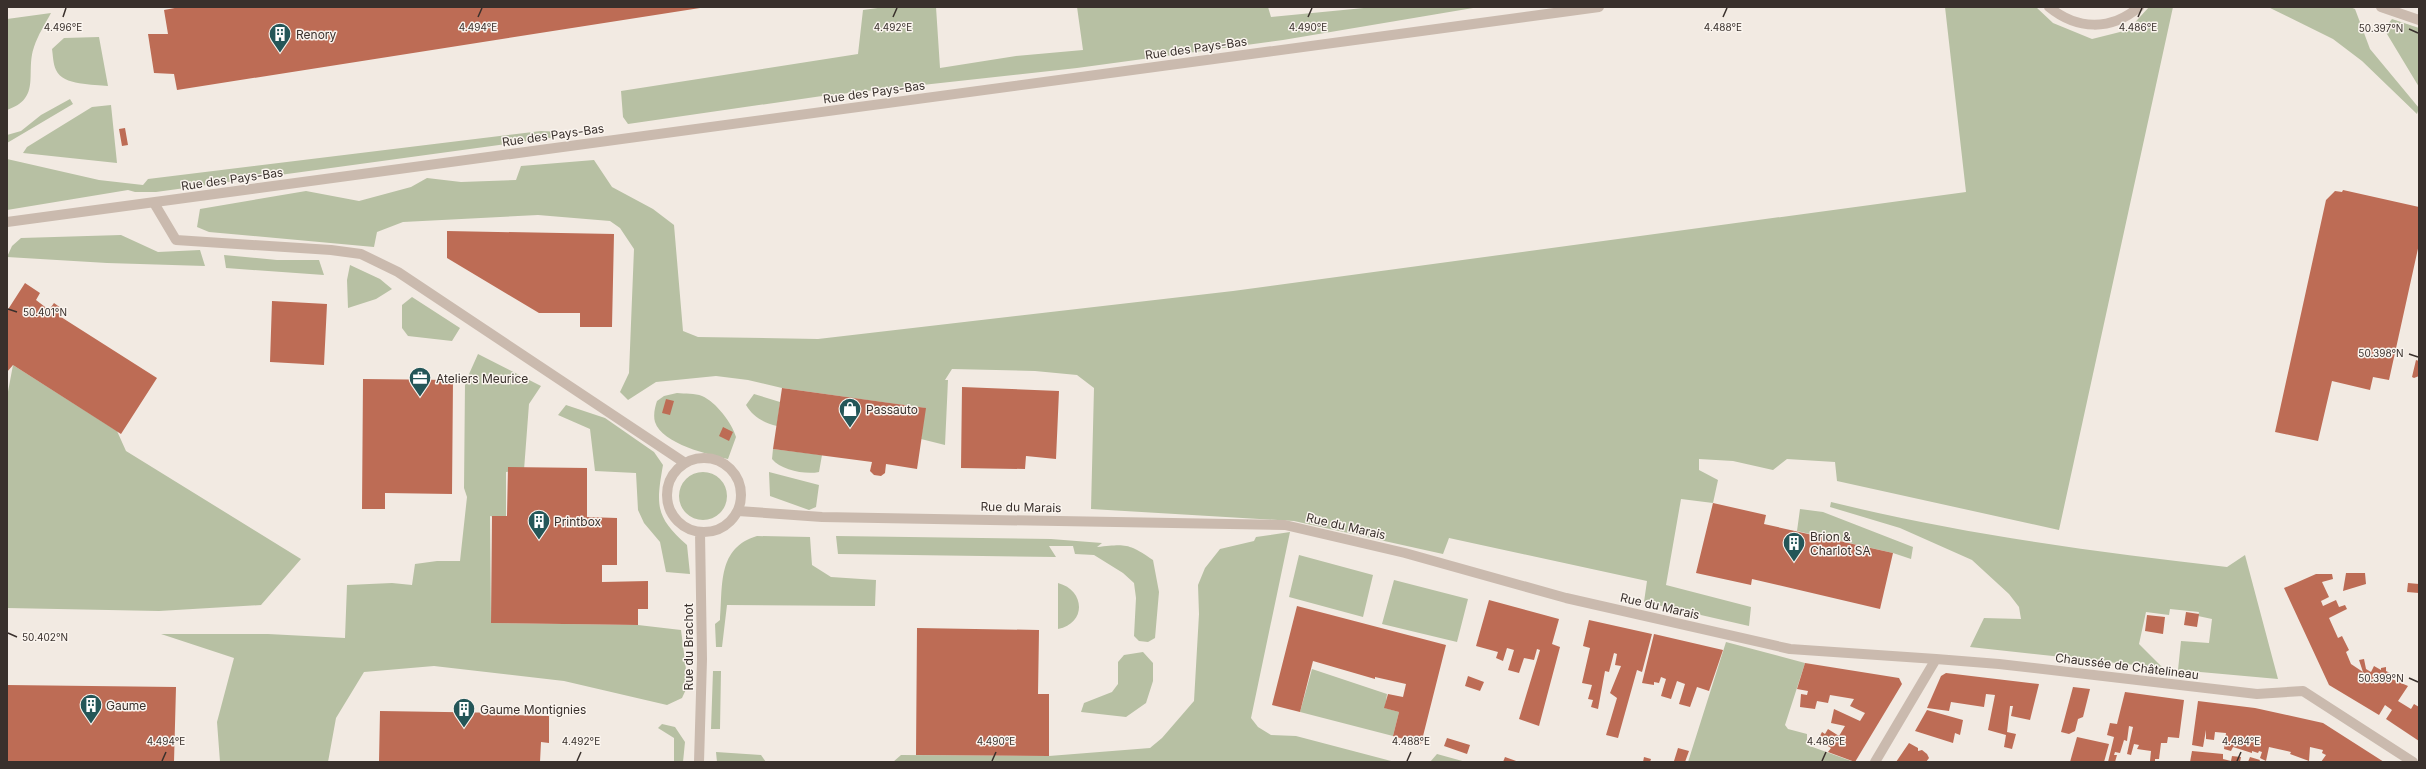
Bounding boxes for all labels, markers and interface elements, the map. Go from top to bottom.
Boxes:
text: 4.496°E [44,21,82,33]
building icon: Renory [267,21,293,54]
text: 4.494°E [459,21,497,33]
text: 4.492°E [874,21,912,33]
text: 4.490°E [1289,21,1327,33]
text: 4.488°E [1704,21,1742,33]
text: 4.486°E [2119,21,2157,33]
text: 50.397°N [2359,22,2403,34]
place label: Renory [296,27,337,42]
street label: Rue des Pays-Bas [1144,33,1248,63]
street label: Rue des Pays-Bas [822,77,926,107]
street label: Rue des Pays-Bas [501,120,605,150]
street label: Rue des Pays-Bas [180,164,284,194]
text: 50.401°N [23,306,67,318]
text: 50.398°N [2358,347,2404,359]
office icon: Ateliers Meurice [407,365,433,398]
place label: Ateliers Meurice [436,371,528,386]
shop icon: Passauto [837,396,863,429]
place label: Passauto [866,402,918,417]
street label: Rue du Marais [980,499,1062,515]
building icon: Printbox [526,508,552,541]
street label: Rue du Marais [1305,510,1387,542]
place label: Printbox [554,514,602,529]
place label: Brion & Charlot SA [1810,529,1871,558]
building icon: Brion & Charlot SA [1781,530,1807,563]
street label: Rue du Marais [1619,590,1701,622]
street label: Rue du Brachot [681,603,696,691]
text: 50.402°N [22,631,68,643]
street label: Chaussée de Châtelineau [2054,650,2200,682]
text: 50.399°N [2358,672,2404,684]
building icon: Gaume [78,692,104,725]
building icon: Gaume Montignies [451,696,477,729]
place label: Gaume [106,698,146,713]
place label: Gaume Montignies [480,702,586,717]
text: 4.494°E [147,735,185,747]
text: 4.492°E [562,735,600,747]
text: 4.490°E [977,735,1015,747]
text: 4.488°E [1392,735,1430,747]
text: 4.486°E [1807,735,1845,747]
text: 4.484°E [2222,735,2260,747]

